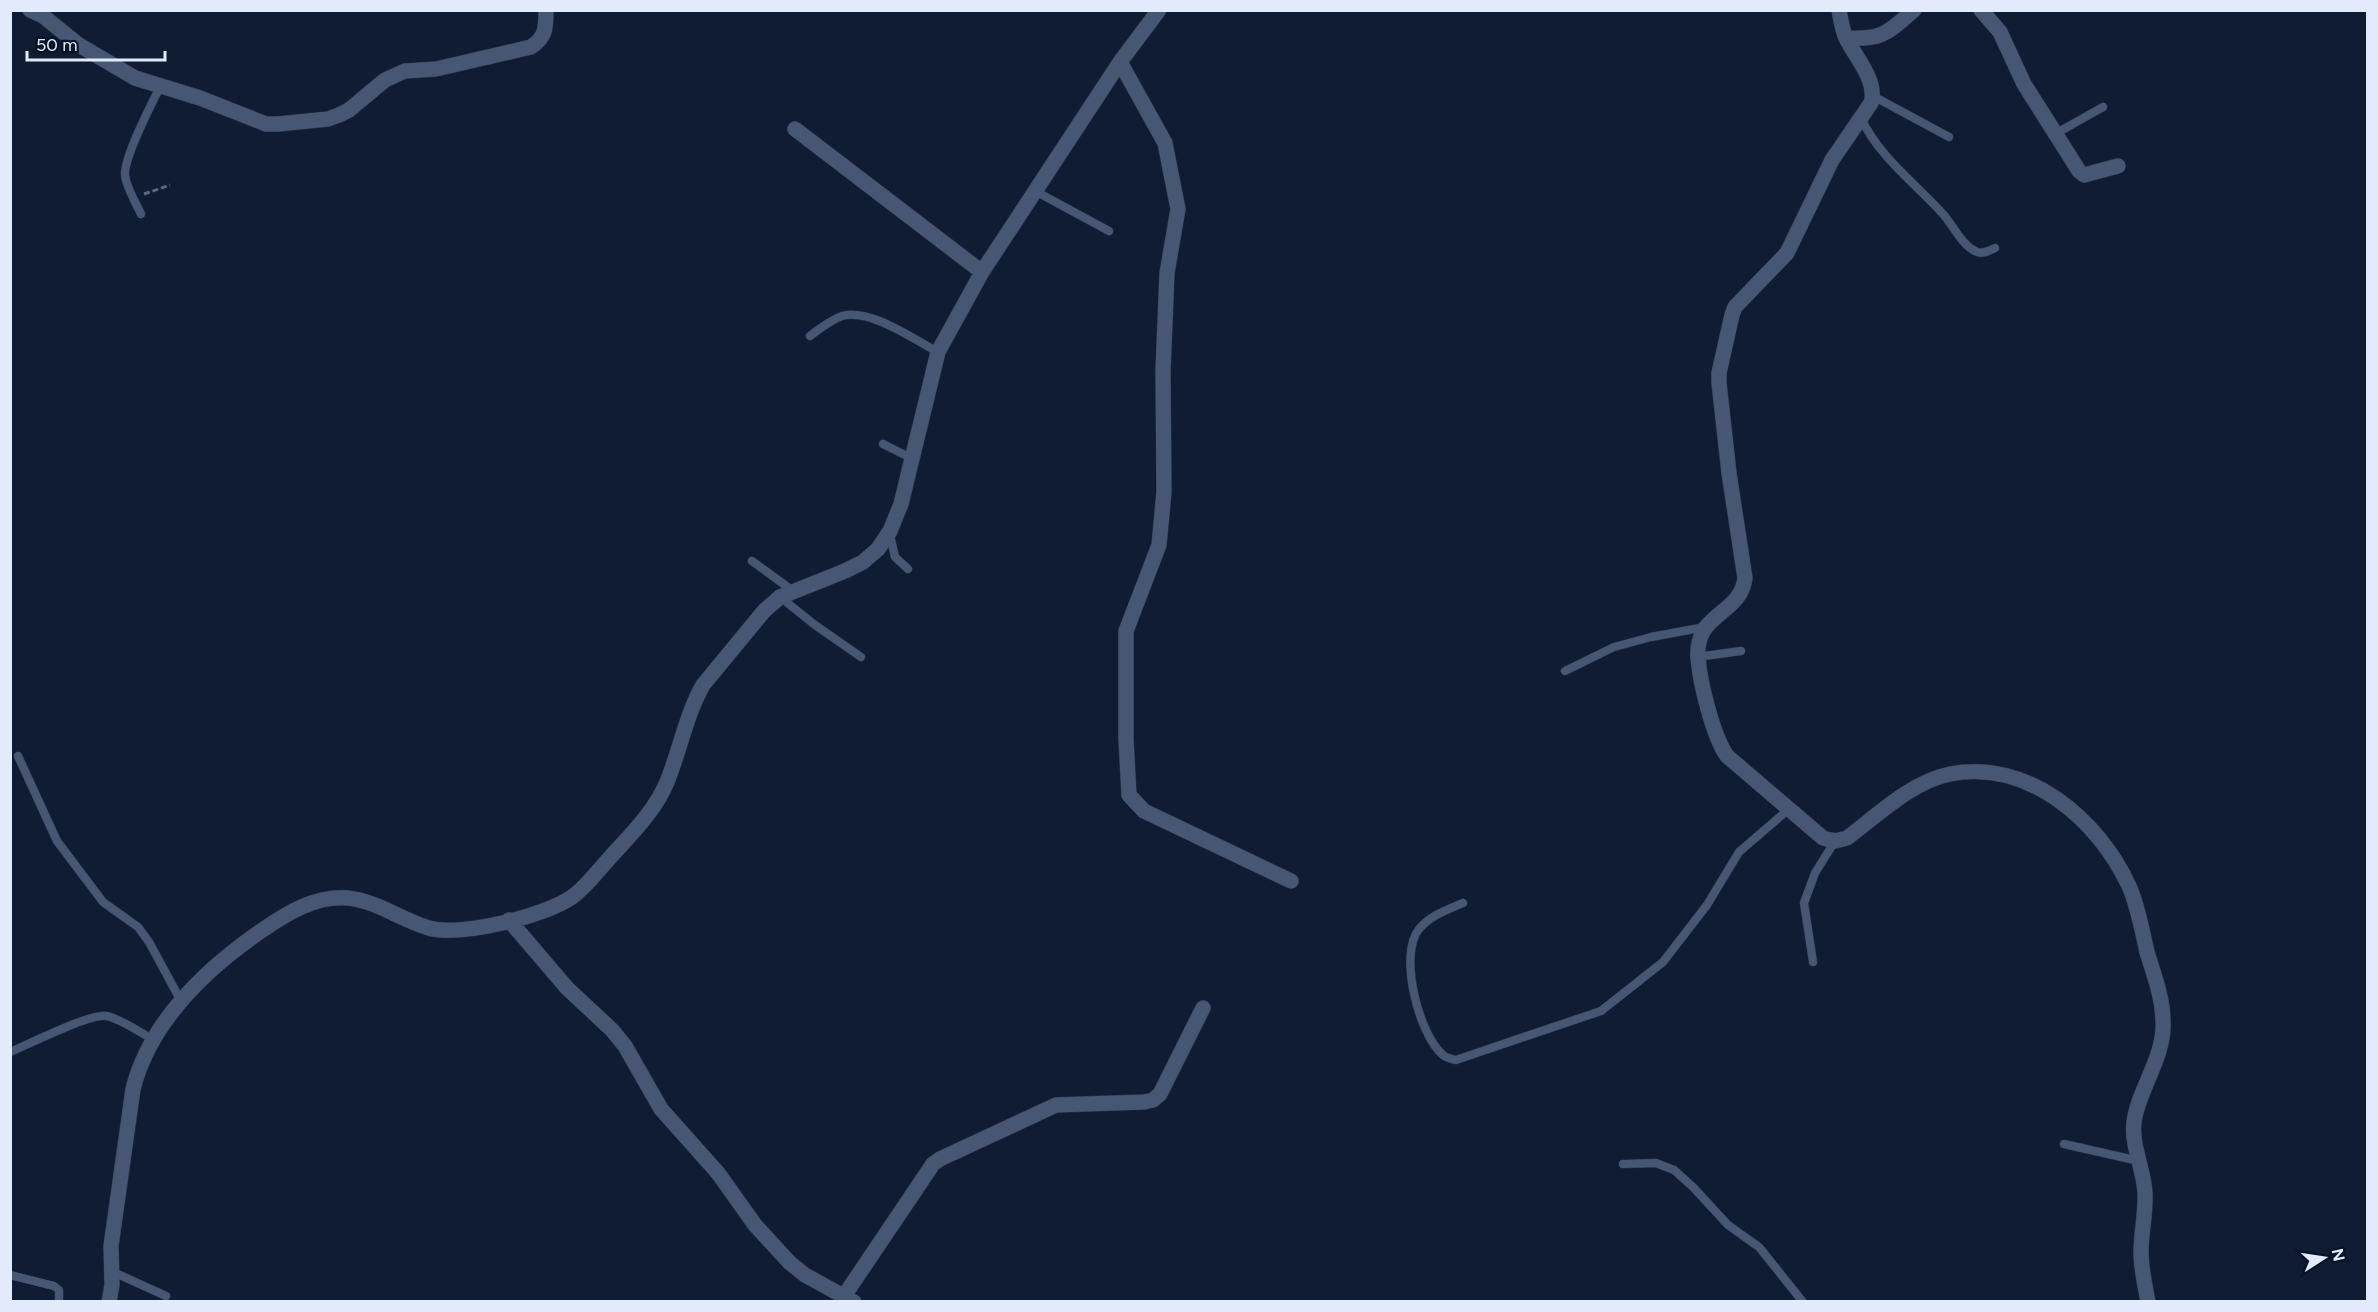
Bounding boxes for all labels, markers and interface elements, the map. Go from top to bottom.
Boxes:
scale bar [27,24,165,62]
text: 50 m [36,34,78,56]
north arrow [2294,1228,2354,1288]
text: N [2328,1247,2349,1263]

